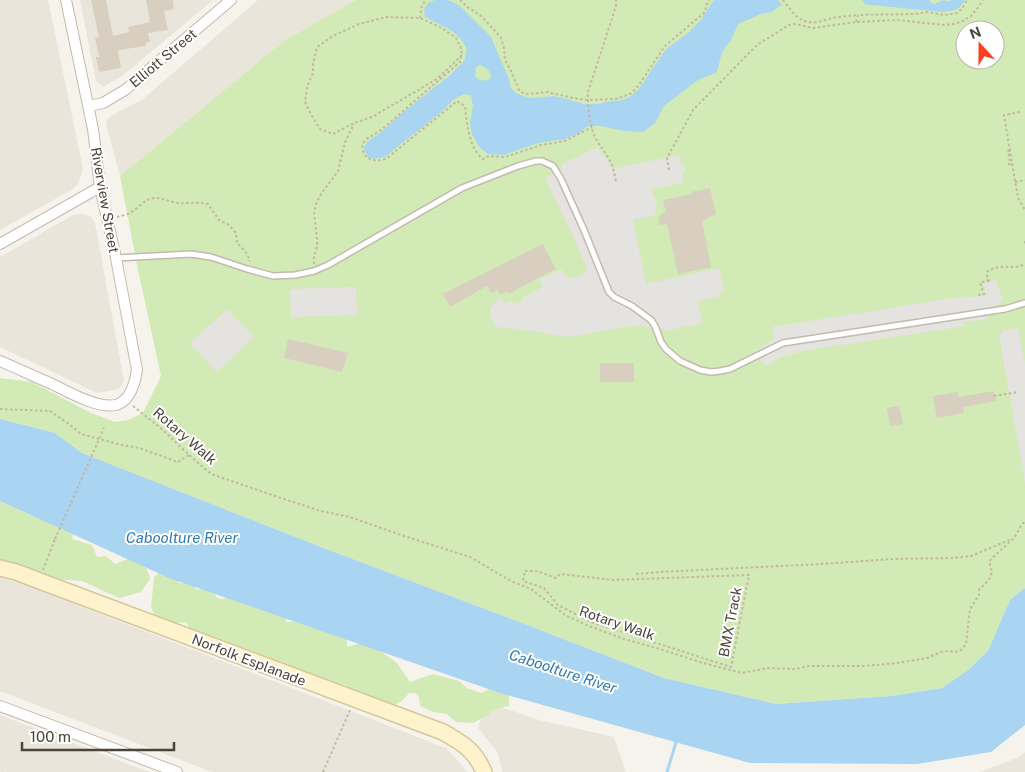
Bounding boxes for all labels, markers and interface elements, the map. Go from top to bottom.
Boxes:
north arrow [955,20,1005,70]
text: N [967,23,983,42]
street label: Elliott Street [126,25,200,91]
street label: Riverview Street [88,146,122,254]
street label: Rotary Walk [150,404,220,468]
water label: Caboolture River [126,529,238,546]
street label: BMX Track [715,585,745,658]
street label: Rotary Walk [577,603,657,643]
street label: Norfolk Esplanade [190,631,308,689]
water label: Caboolture River [507,646,619,697]
scale bar [22,720,175,752]
text: 100 m [30,728,71,745]

